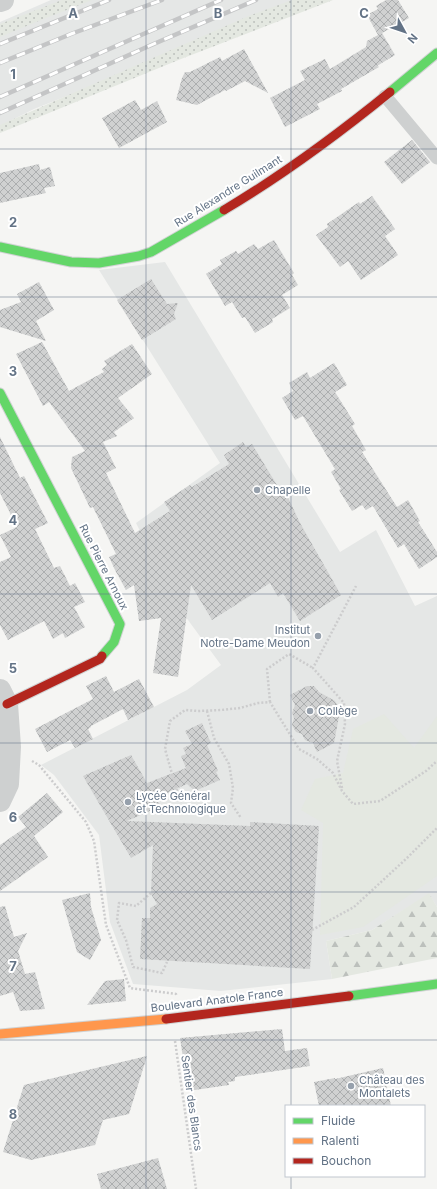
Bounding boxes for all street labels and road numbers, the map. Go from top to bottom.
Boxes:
street label: Rue Alexandre Guilmant [172,152,285,230]
street label: Rue Pierre Arnoux [76,522,132,612]
street label: Boulevard Anatole France [150,985,284,1015]
street label: Sentier des Blancs [178,1054,206,1152]

